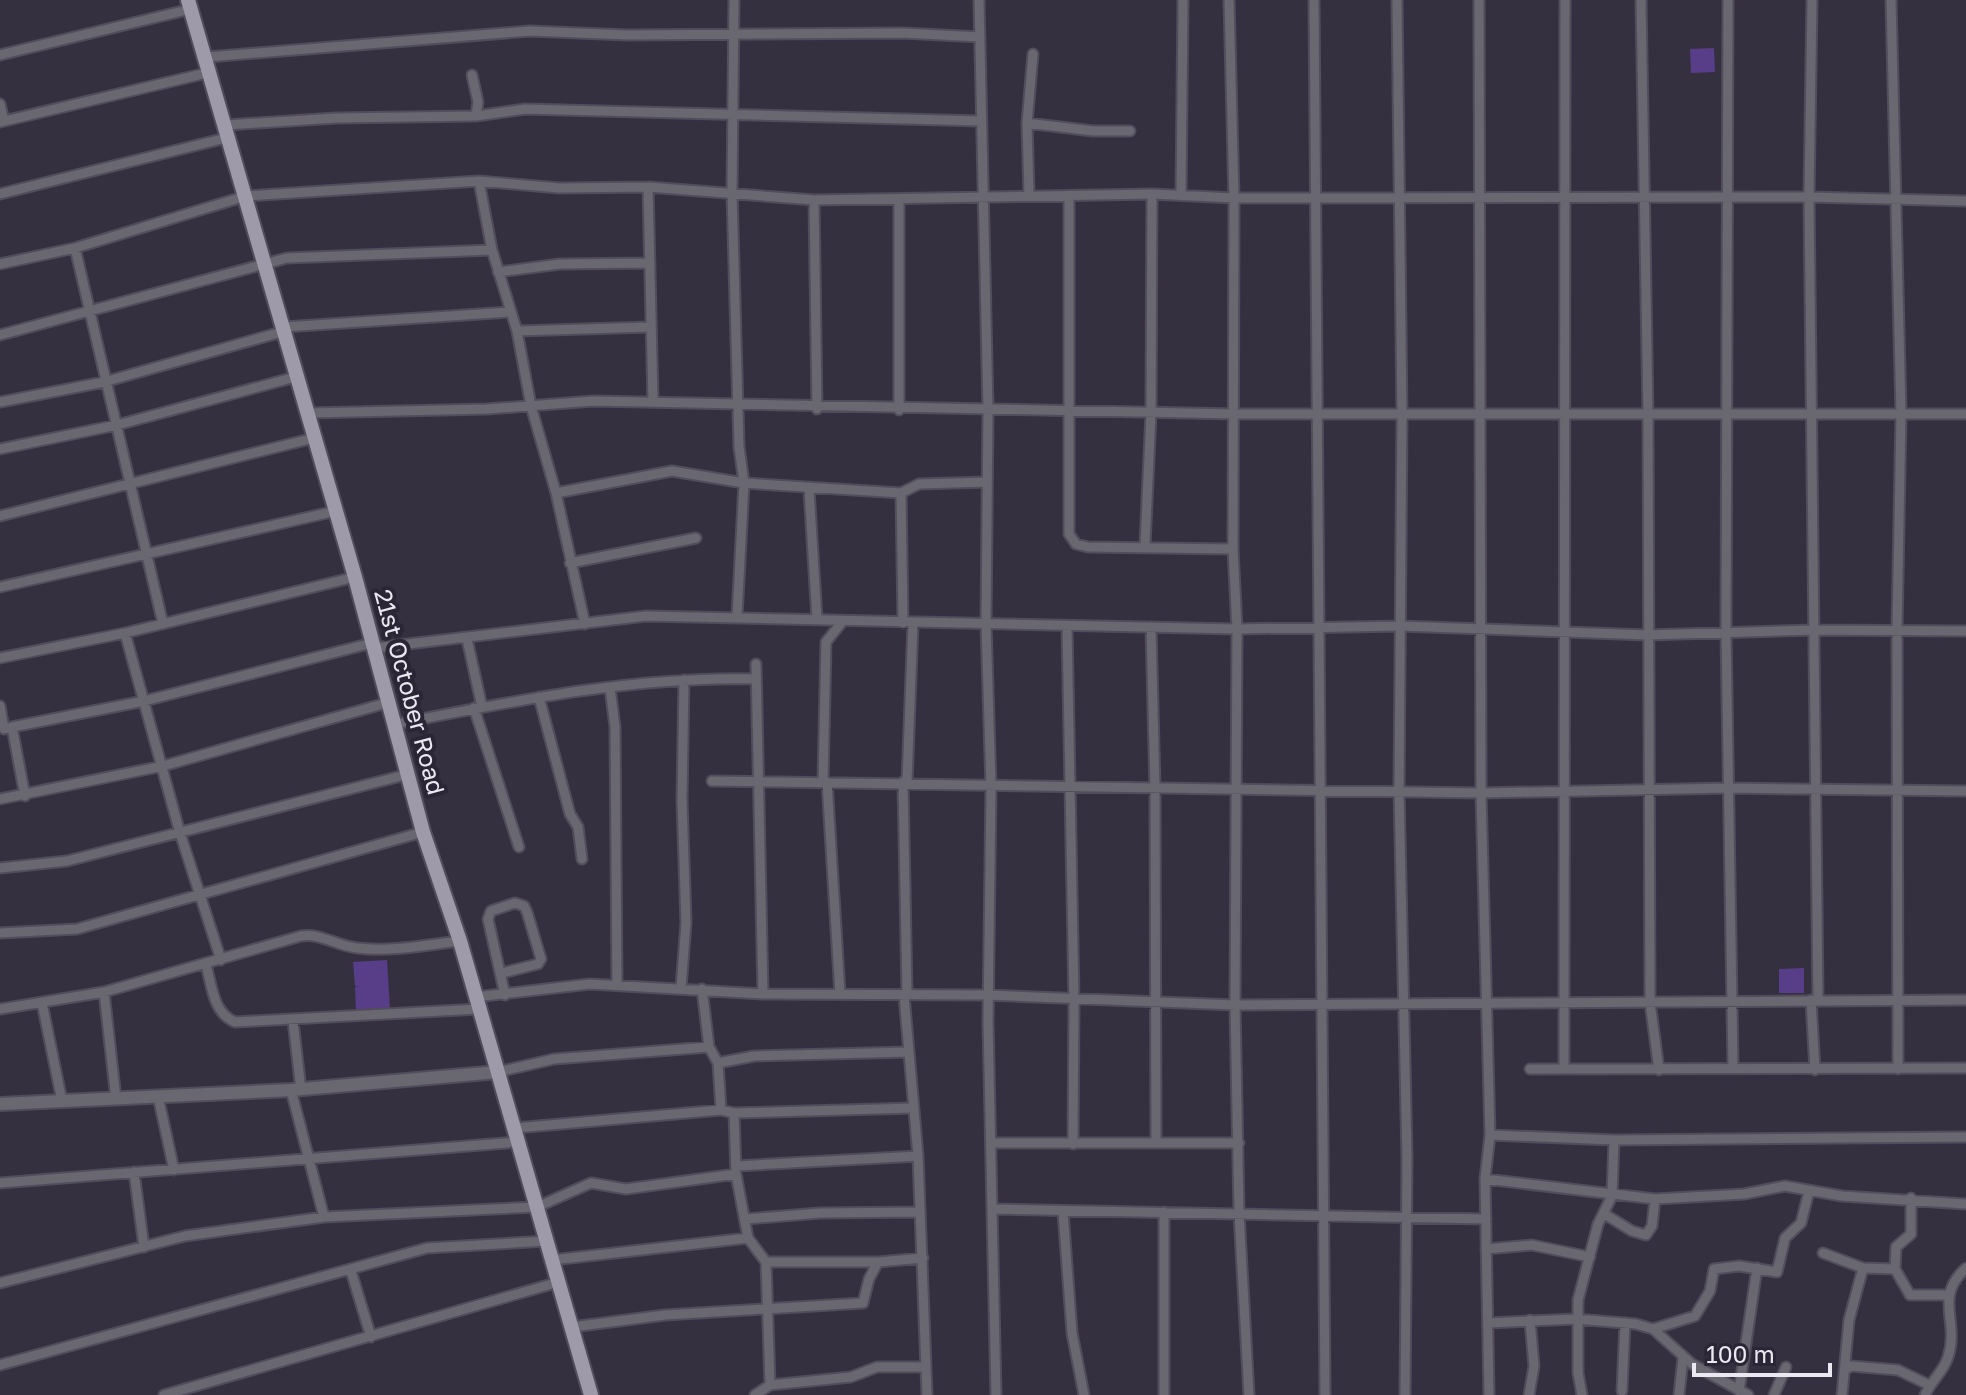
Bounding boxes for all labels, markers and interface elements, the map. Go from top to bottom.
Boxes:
street label: 21st October Road [369,586,452,798]
scale bar [1694,1327,1830,1377]
text: 100 m [1706,1339,1775,1368]

